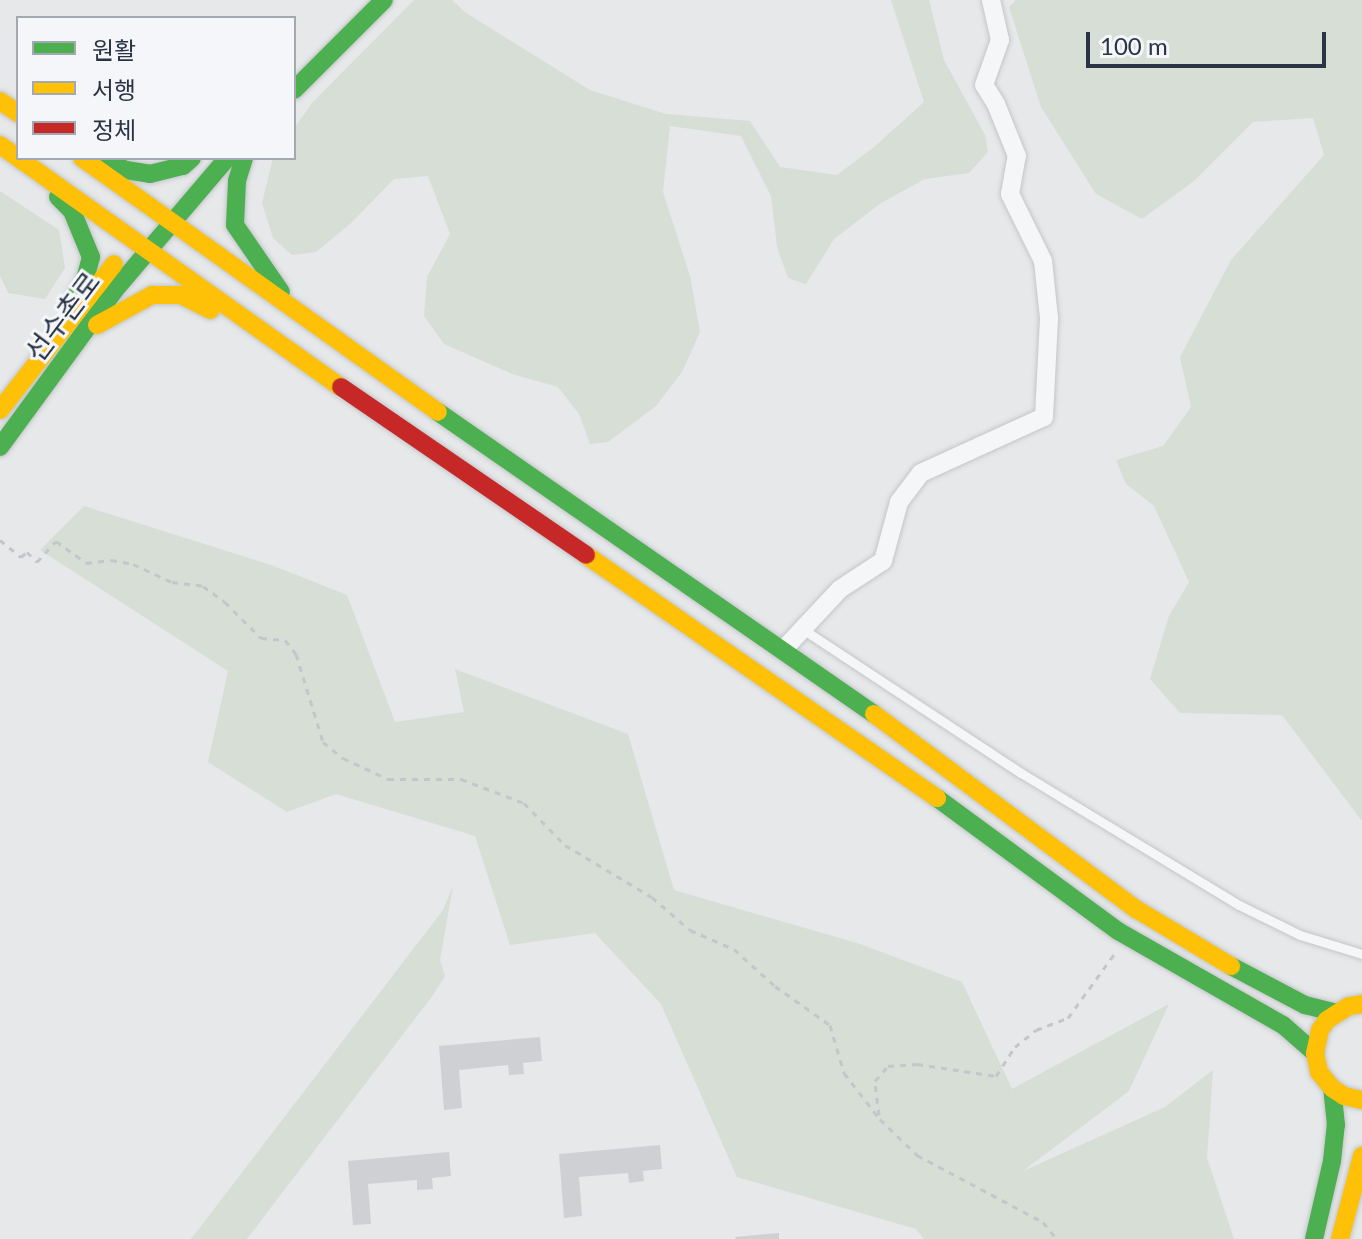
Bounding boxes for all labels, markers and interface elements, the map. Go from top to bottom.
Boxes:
legend [16,16,296,160]
scale bar [1090,16,1330,66]
text: 100 m [1100,31,1168,60]
text: 원활 [92,35,136,64]
text: 서행 [92,75,136,104]
text: 정체 [92,115,136,144]
street label: 선수촌로 [18,265,106,367]

